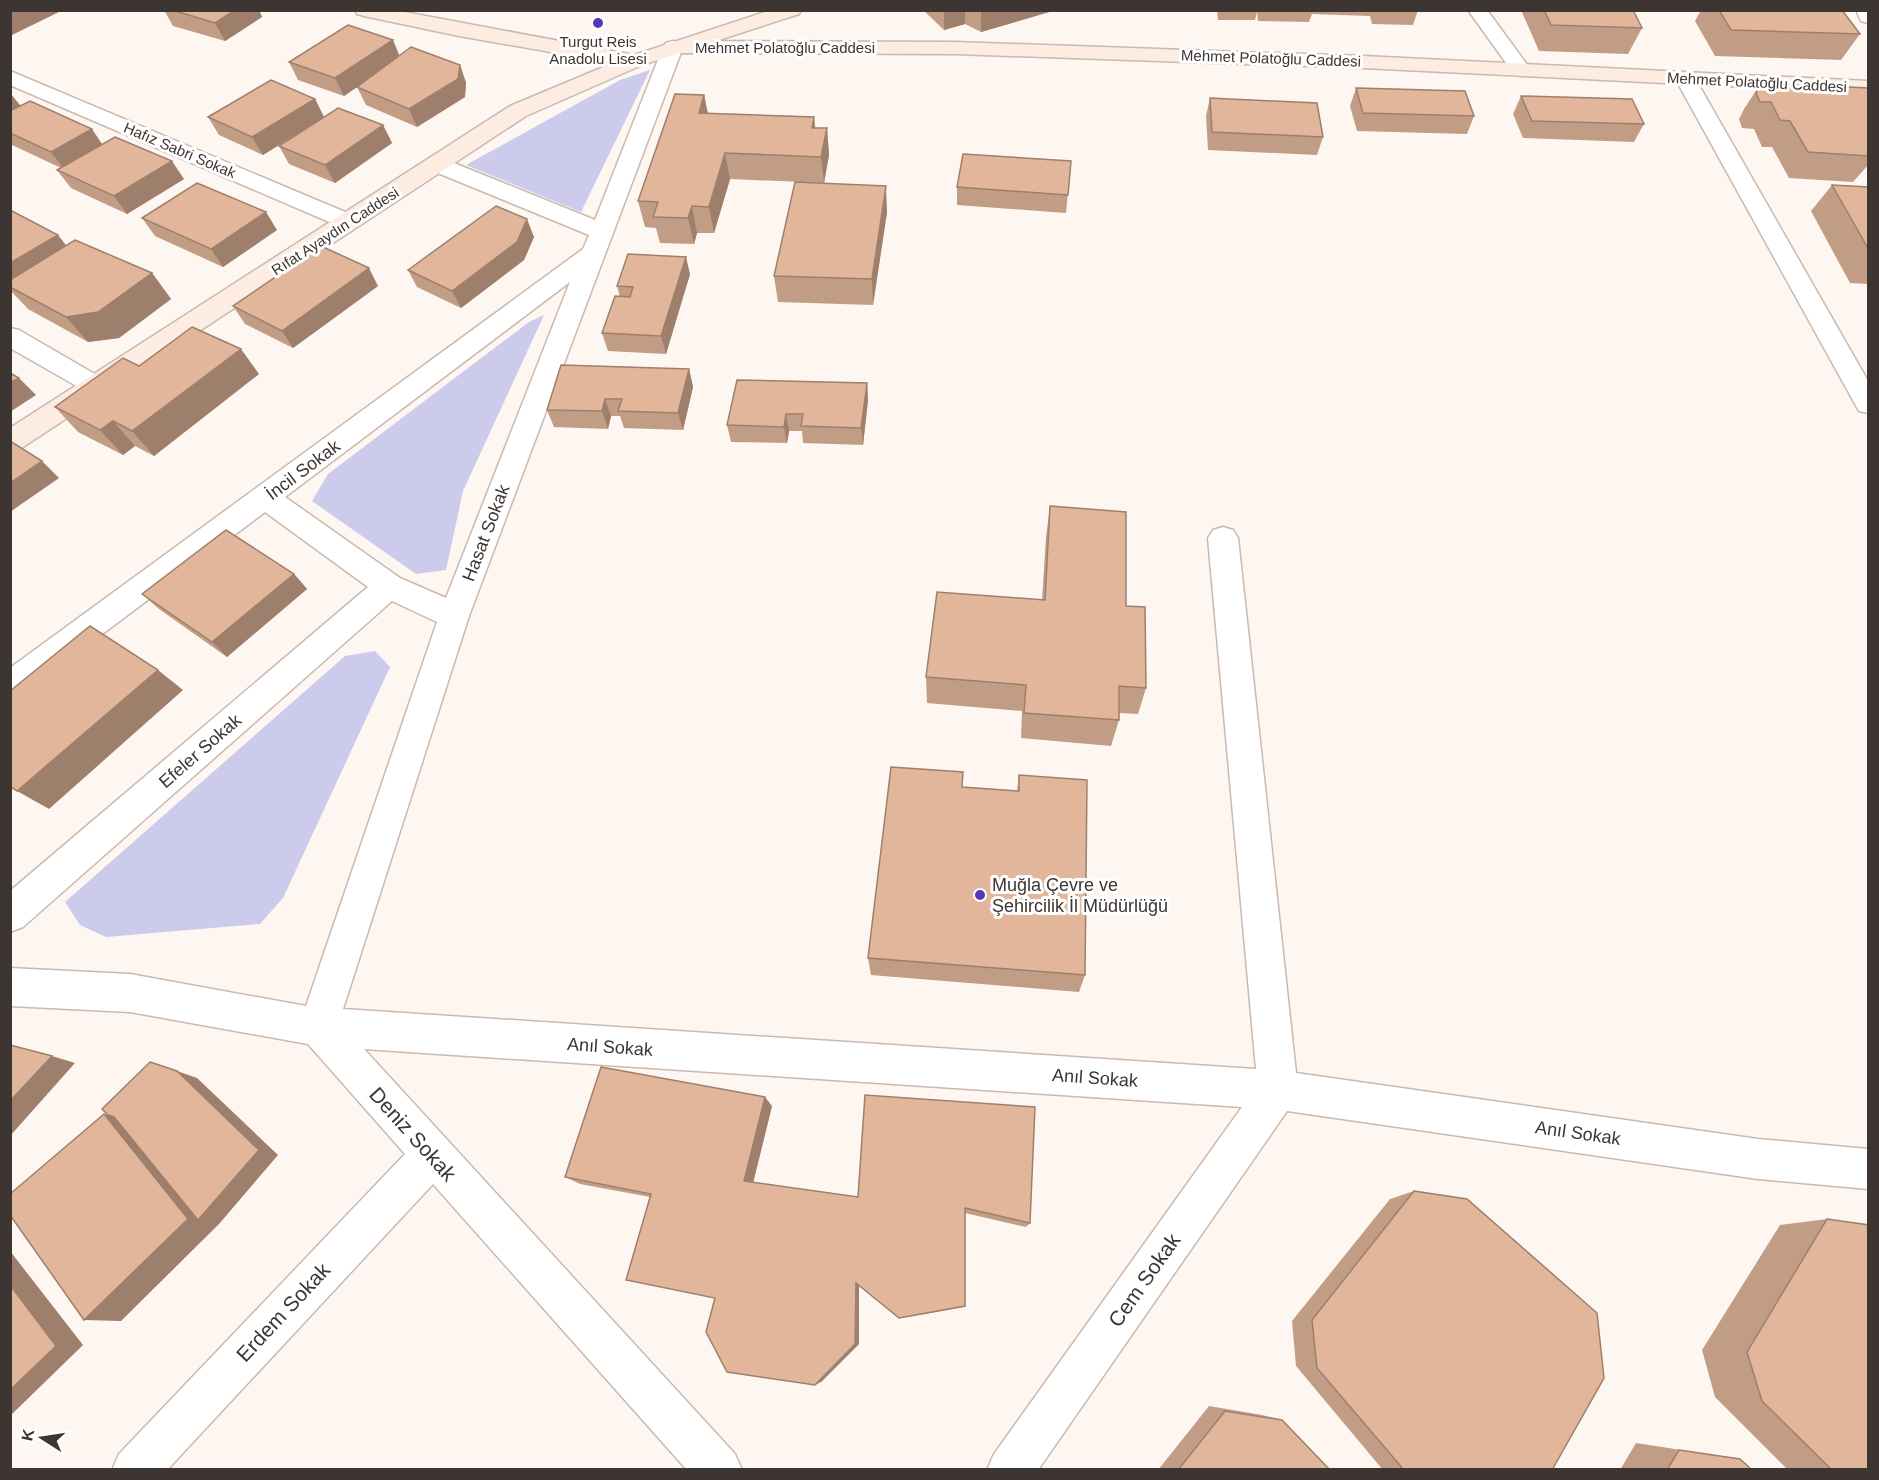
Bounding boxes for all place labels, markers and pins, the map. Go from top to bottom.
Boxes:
marker: Turgut Reis Anadolu Lisesi [591,16,605,30]
place label: Turgut Reis Anadolu Lisesi [549,33,647,67]
place label: Muğla Çevre ve Şehircilik İl Müdürlüğü [992,875,1168,916]
marker: Muğla Çevre ve Şehircilik İl Müdürlüğü [973,888,987,902]

